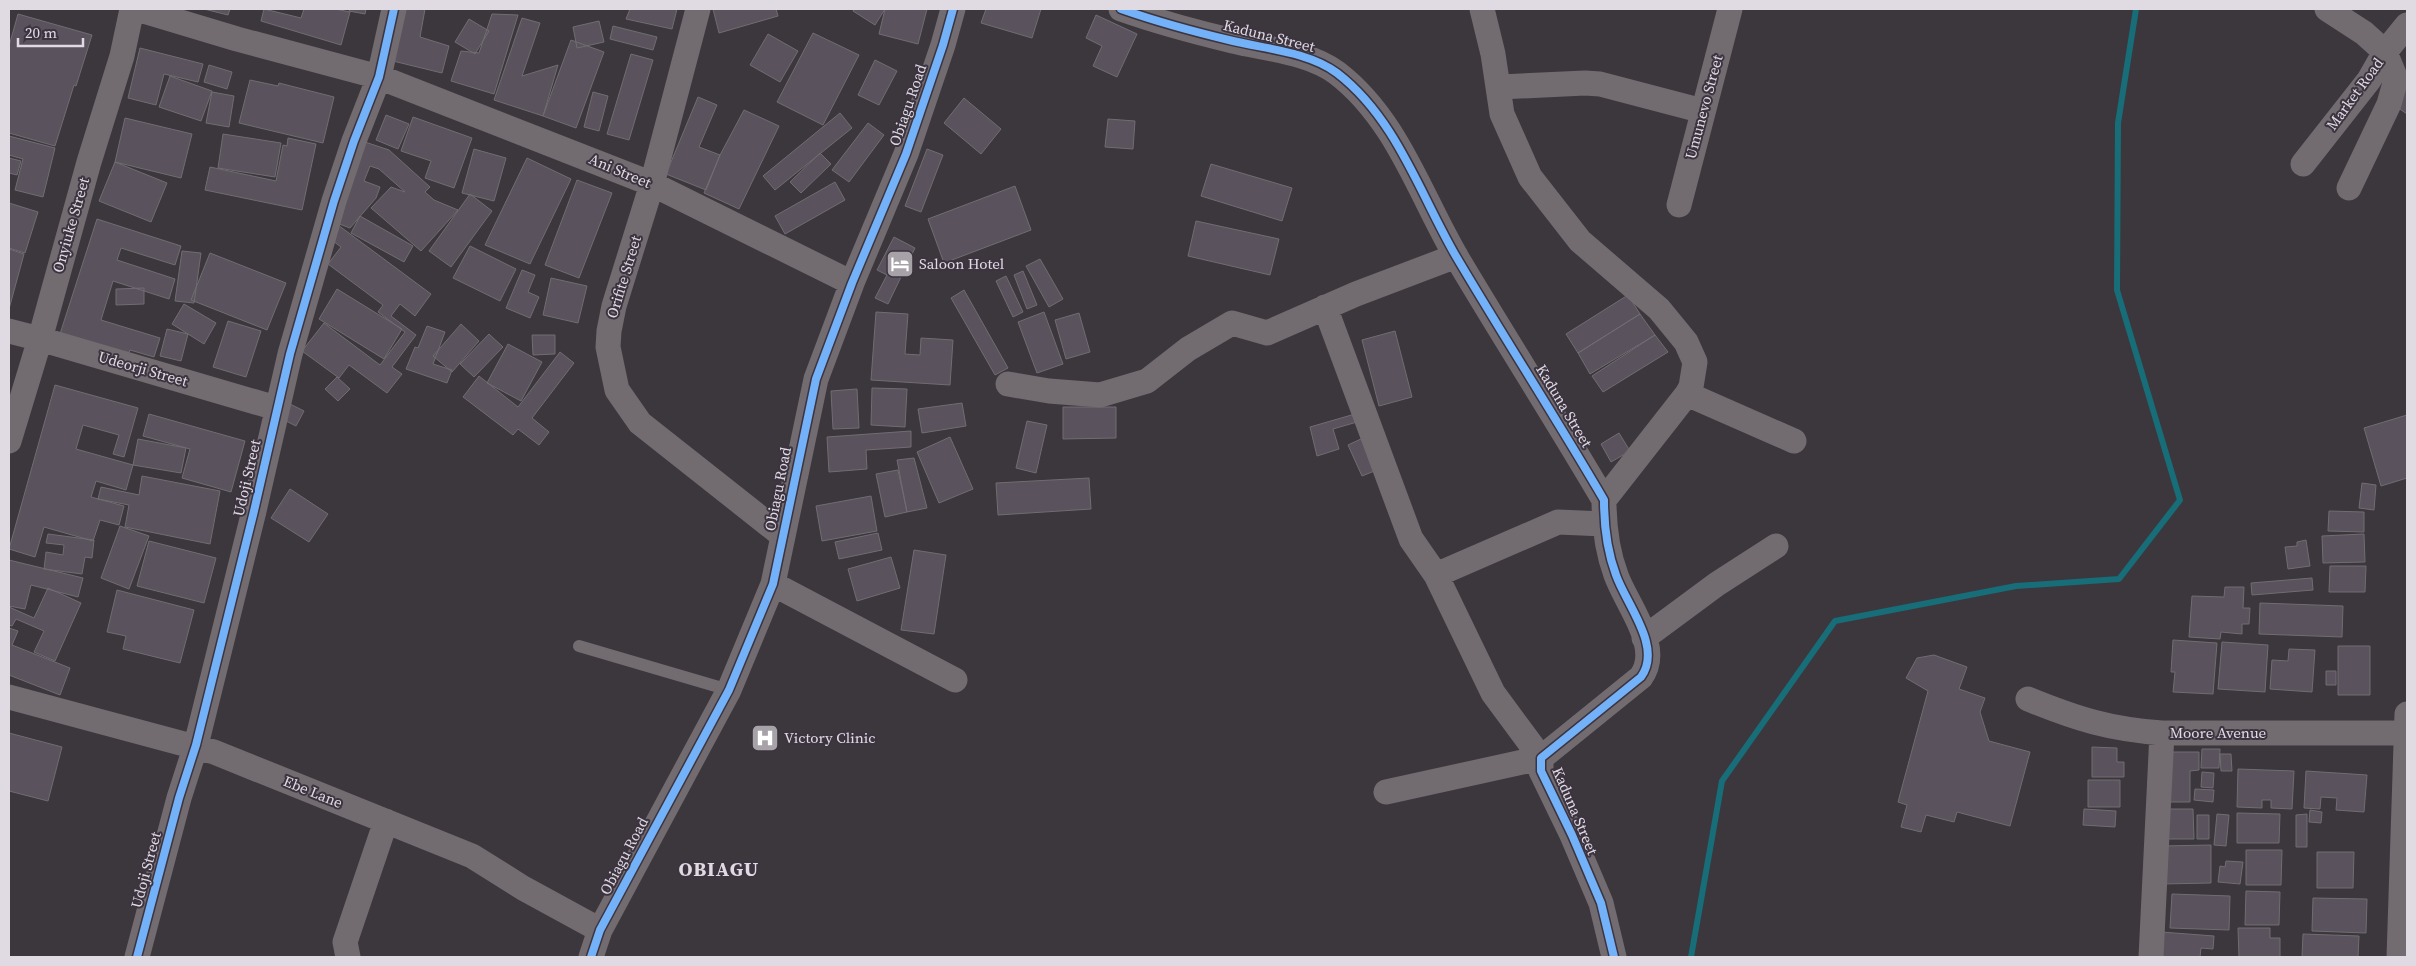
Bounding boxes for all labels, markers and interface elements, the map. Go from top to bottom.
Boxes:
street label: Kaduna Street [1221,14,1317,57]
scale bar [18,15,82,47]
text: 20 m [25,22,57,43]
street label: Umunevo Street [1680,52,1728,161]
street label: Market Road [2321,53,2388,134]
street label: Obiagu Road [884,61,931,149]
street label: Ani Street [586,148,655,193]
street label: Onyiuke Street [47,175,94,275]
street label: Orifite Street [601,233,646,321]
hotel icon: Saloon Hotel [885,249,915,279]
place label: Saloon Hotel [919,253,1005,274]
street label: Udeorji Street [96,346,190,391]
street label: Kaduna Street [1531,360,1598,451]
street label: Udoji Street [228,437,266,518]
street label: Obiagu Road [759,445,796,533]
street label: Moore Avenue [2170,722,2266,743]
hospital icon: Victory Clinic [750,723,780,753]
place label: Victory Clinic [784,727,876,748]
street label: Kaduna Street [1548,764,1603,858]
street label: Ebe Lane [280,770,346,813]
street label: Obiagu Road [594,813,653,898]
street label: Udoji Street [125,829,166,910]
district label: OBIAGU [679,855,759,883]

